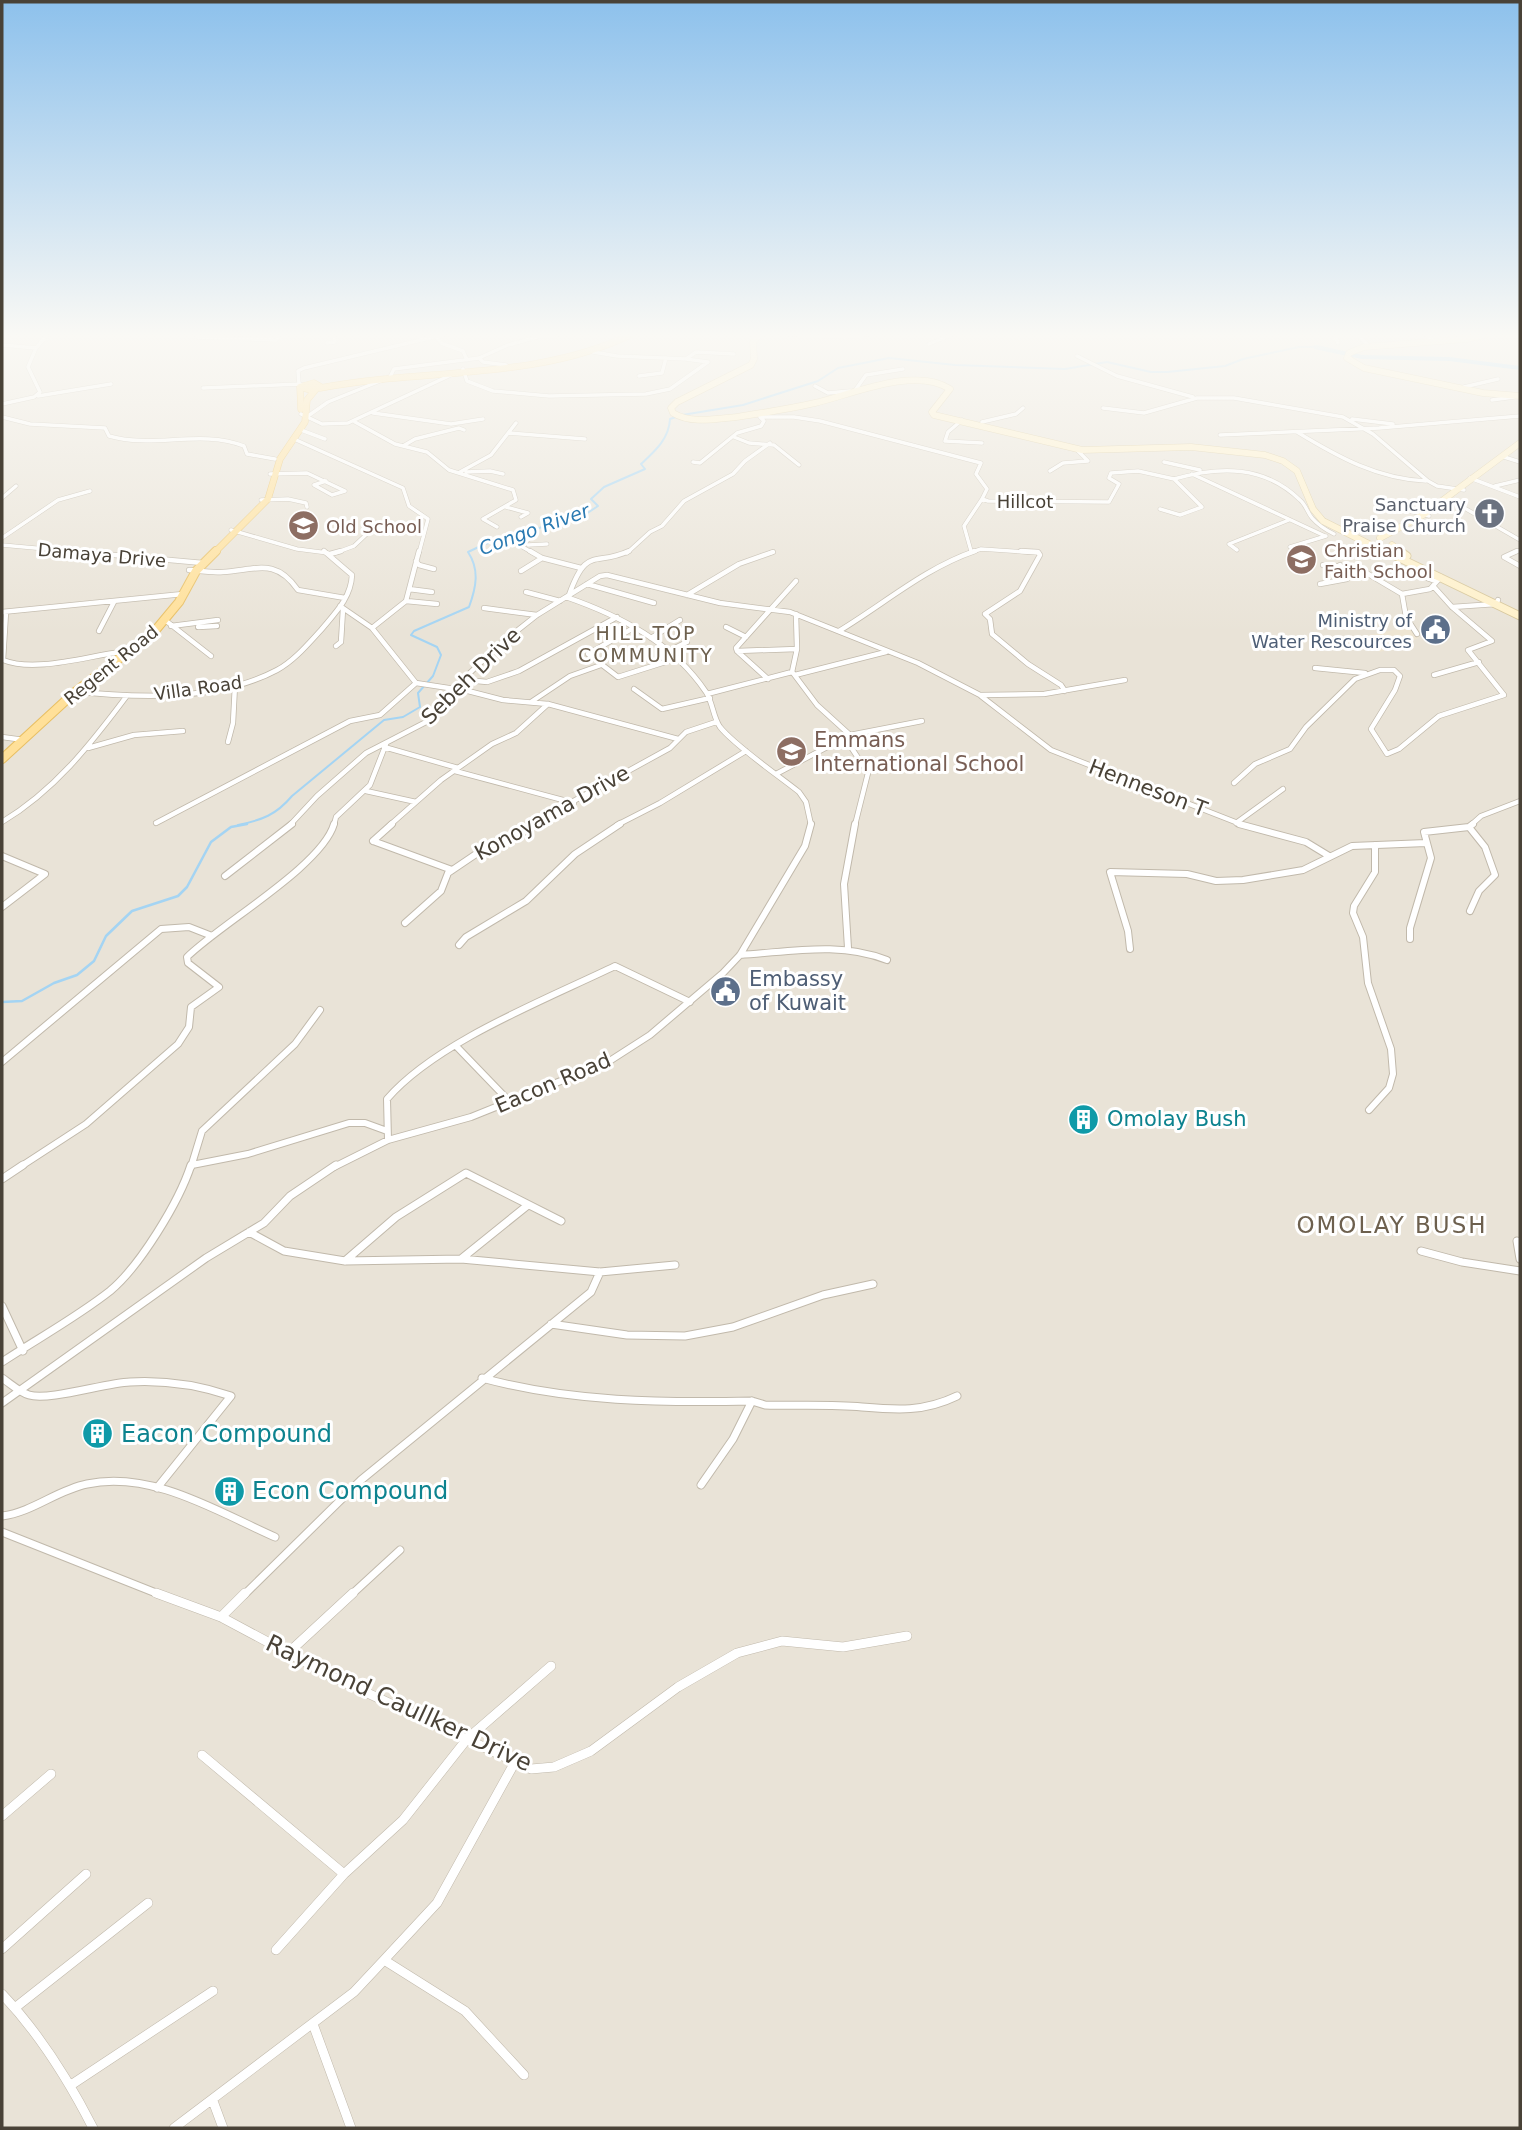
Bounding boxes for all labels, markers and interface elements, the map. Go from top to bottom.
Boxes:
street label: Hillcot [997,491,1053,512]
place label: Sanctuary Praise Church [1342,494,1466,536]
church icon: Sanctuary Praise Church [1472,497,1506,531]
water label: Congo River [476,498,593,559]
school or university icon: Old School [286,509,320,543]
place label: Old School [326,516,422,537]
street label: Damaya Drive [37,539,167,571]
place label: Christian Faith School [1324,540,1433,582]
school or university icon: Christian Faith School [1284,543,1318,577]
place label: Ministry of Water Rescources [1251,610,1413,652]
public building icon: Ministry of Water Rescources [1418,613,1452,647]
street label: Regent Road [60,621,162,709]
district label: HILL TOP COMMUNITY [578,622,714,666]
street label: Sebeh Drive [416,623,526,729]
street label: Villa Road [153,671,243,705]
place label: Emmans International School [814,728,1024,776]
school or university icon: Emmans International School [774,735,808,769]
street label: Henneson T [1085,754,1211,822]
street label: Konoyama Drive [471,761,633,865]
place label: Embassy of Kuwait [749,967,846,1015]
public building icon: Embassy of Kuwait [709,974,743,1008]
street label: Eacon Road [492,1048,614,1118]
building icon: Omolay Bush [1067,1102,1101,1136]
place label: Omolay Bush [1107,1107,1247,1131]
district label: OMOLAY BUSH [1296,1212,1488,1238]
building icon: Eacon Compound [81,1417,115,1451]
place label: Eacon Compound [121,1420,332,1448]
building icon: Econ Compound [212,1474,246,1508]
place label: Econ Compound [252,1477,448,1505]
street label: Raymond Caullker Drive [261,1629,537,1777]

